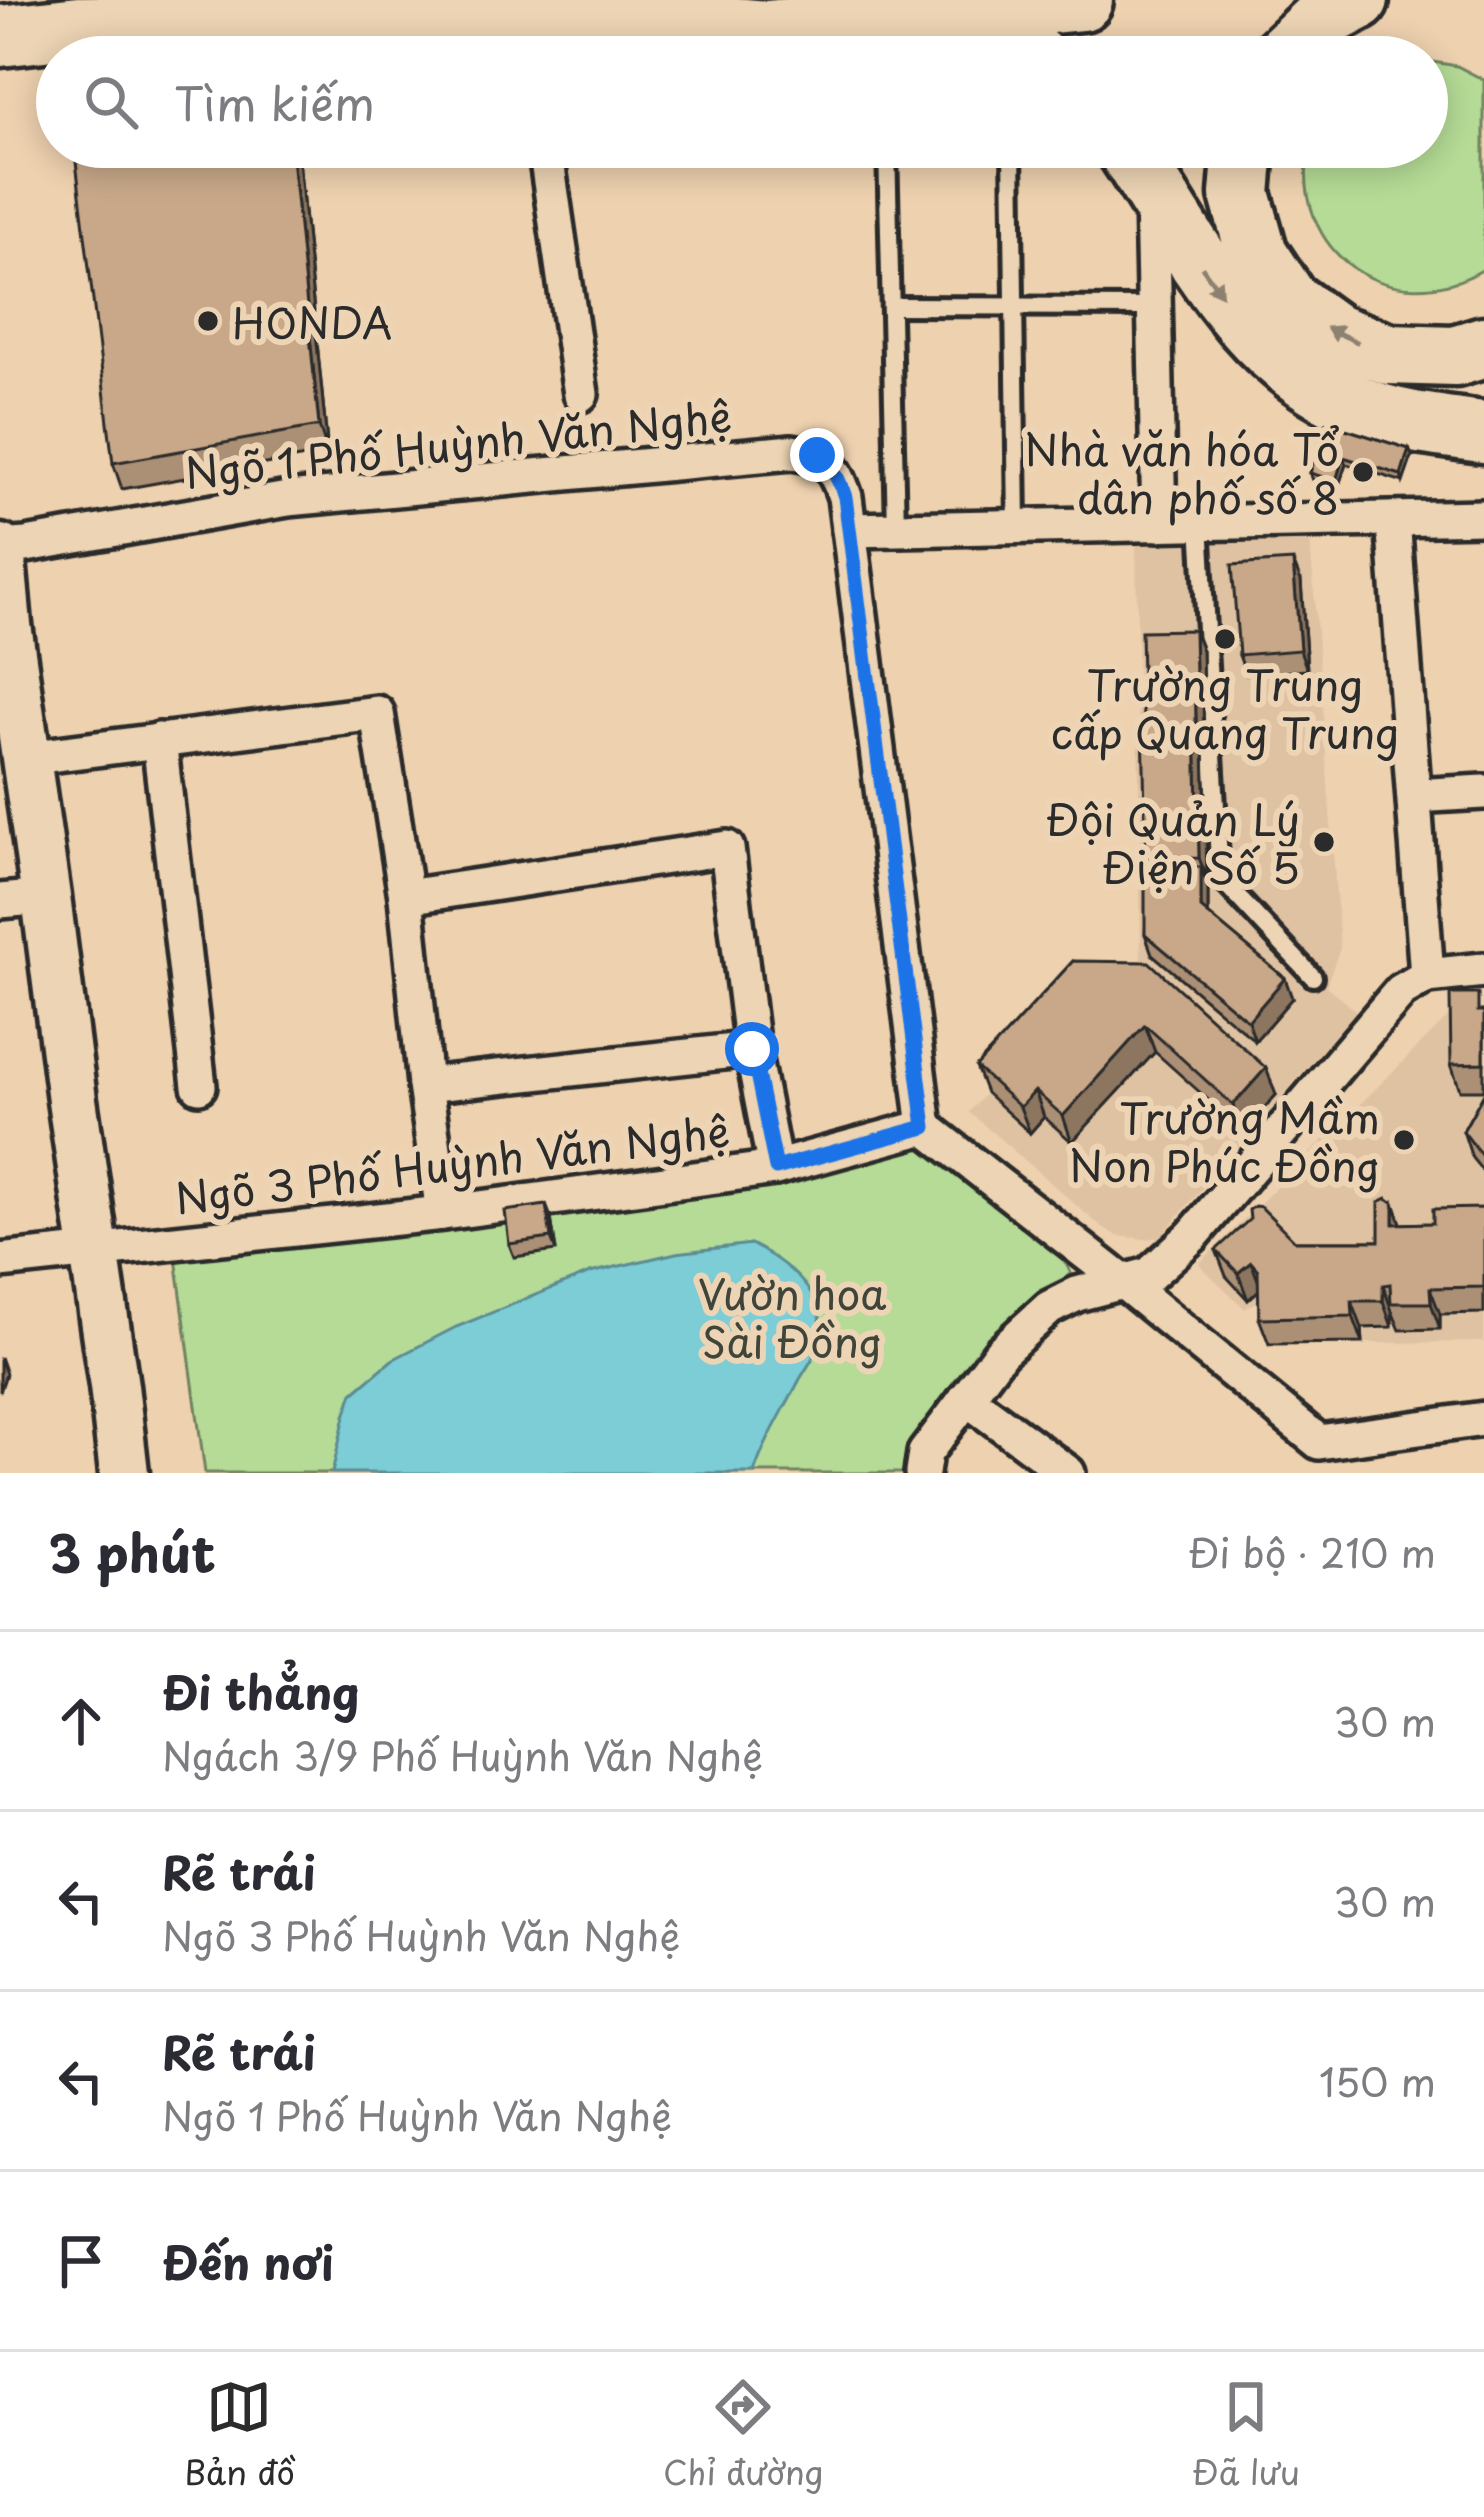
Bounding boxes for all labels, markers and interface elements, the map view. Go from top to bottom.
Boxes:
search box [36,36,1448,168]
text: Tìm kiếm [174,68,375,136]
icon: search [78,69,144,135]
one-way arrow [1200,265,1223,297]
place label: HONDA [232,290,392,353]
marker: HONDA [195,308,221,334]
one-way arrow [1324,325,1359,345]
street label: Ngõ 1 Phố Huỳnh Văn Nghệ [182,383,734,503]
place label: Nhà văn hóa Tổ dân phố số 8 [1024,417,1339,528]
route end [790,428,844,482]
marker: Nhà văn hóa Tổ dân phố số 8 [1350,459,1376,485]
marker: Trường Trung cấp Quang Trung [1212,626,1238,652]
place label: Trường Trung cấp Quang Trung [1051,652,1399,763]
place label: Đội Quản Lý Điện Số 5 [1046,787,1300,898]
marker: Đội Quản Lý Điện Số 5 [1311,829,1337,855]
route start [725,1022,779,1076]
place label: Trường Mầm Non Phúc Đồng [1068,1085,1380,1196]
street label: Ngõ 3 Phố Huỳnh Văn Nghệ [171,1098,733,1228]
marker: Trường Mầm Non Phúc Đồng [1391,1127,1417,1153]
park label: Vườn hoa Sài Đồng [698,1261,886,1372]
text: 3 phút [48,1513,216,1590]
text: Đi bộ · 210 m [1188,1522,1436,1581]
text: Đi thẳng [162,1657,359,1725]
icon: ahead [48,1688,114,1754]
text: 30 m [1333,1691,1436,1750]
text: Ngách 3/9 Phố Huỳnh Văn Nghệ [162,1725,763,1784]
text: Rẽ trái [162,1837,316,1905]
icon: left [48,1868,114,1934]
text: 30 m [1333,1871,1436,1930]
text: Ngõ 3 Phố Huỳnh Văn Nghệ [162,1905,680,1964]
text: Rẽ trái [162,2017,316,2085]
icon: left [48,2048,114,2114]
text: 150 m [1319,2051,1436,2110]
text: Ngõ 1 Phố Huỳnh Văn Nghệ [162,2085,672,2144]
text: Đến nơi [162,2227,334,2295]
icon: arrive [48,2228,114,2294]
tab: Bản đồ [184,2374,295,2496]
tab: Chỉ đường [663,2374,824,2496]
tab: Đã lưu [1192,2374,1300,2496]

